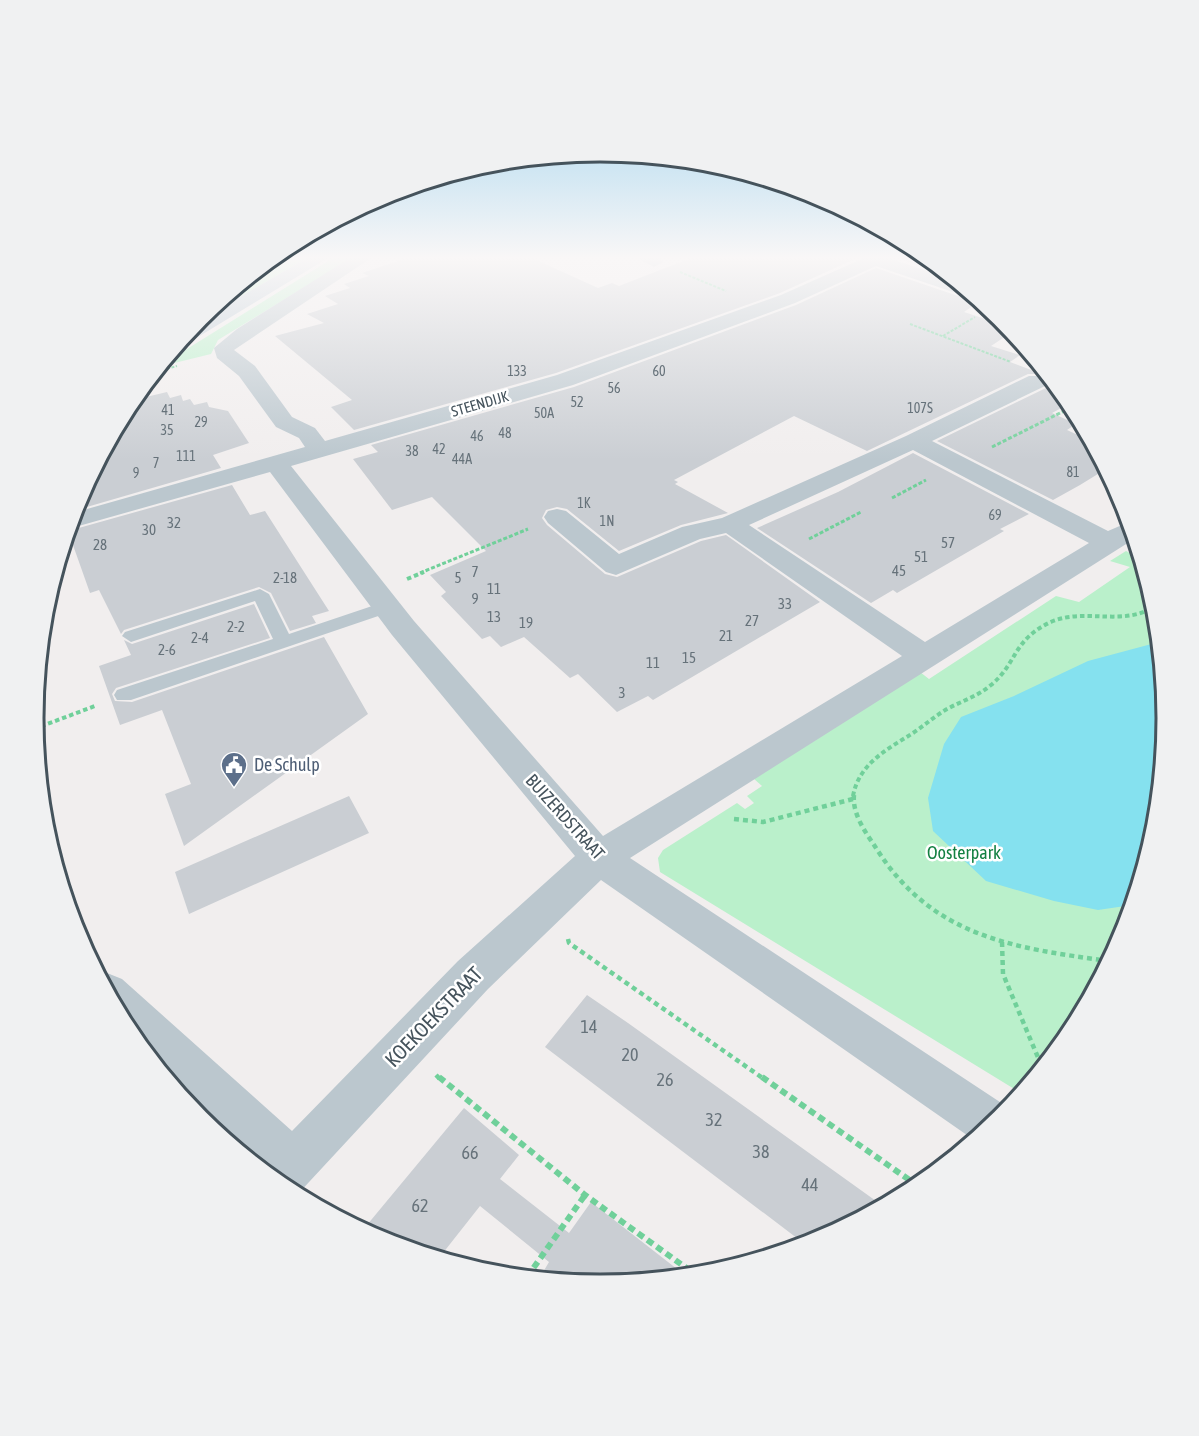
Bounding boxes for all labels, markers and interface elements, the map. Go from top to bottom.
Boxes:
house number: 133 [507,363,527,379]
house number: 60 [652,363,666,379]
house number: 56 [607,380,621,396]
street label: STEENDIJK [449,387,511,420]
house number: 52 [570,394,584,410]
house number: 107S [907,400,933,416]
house number: 41 [161,402,175,418]
house number: 50A [534,405,554,421]
house number: 29 [194,414,208,430]
house number: 35 [160,422,174,438]
house number: 48 [498,425,512,441]
house number: 46 [470,428,484,444]
house number: 42 [432,441,446,457]
house number: 38 [405,443,419,459]
house number: 111 [176,448,196,464]
house number: 44A [452,451,472,467]
house number: 7 [153,455,159,471]
house number: 81 [1066,464,1080,480]
house number: 9 [133,465,139,481]
house number: 1K [577,495,591,511]
house number: 69 [988,507,1002,523]
house number: 1N [600,513,614,529]
house number: 32 [167,514,181,531]
house number: 30 [142,521,156,538]
house number: 57 [941,534,955,551]
house number: 28 [93,536,107,553]
house number: 51 [914,548,928,565]
house number: 45 [892,562,906,579]
house number: 7 [471,563,479,580]
house number: 2-18 [273,569,297,586]
house number: 5 [454,569,462,586]
house number: 11 [487,580,501,597]
house number: 9 [471,590,479,607]
house number: 33 [778,595,792,612]
house number: 13 [487,608,501,625]
house number: 27 [745,612,759,629]
house number: 19 [519,614,533,631]
house number: 2-2 [227,618,245,635]
house number: 21 [719,627,733,644]
house number: 2-4 [191,629,209,646]
house number: 2-6 [158,641,176,658]
house number: 15 [682,649,696,666]
house number: 11 [646,654,660,671]
house number: 3 [618,684,626,701]
public building icon: De Schulp [219,750,249,788]
place label: De Schulp [254,754,320,775]
street label: BUIZERDSTRAAT [521,770,609,864]
park label: Oosterpark [927,842,1001,863]
street label: KOEKOEKSTRAAT [380,961,487,1071]
house number: 14 [581,1016,597,1037]
house number: 20 [622,1044,638,1065]
house number: 26 [657,1069,673,1090]
house number: 32 [706,1109,722,1130]
house number: 38 [753,1141,769,1162]
house number: 66 [462,1142,478,1163]
house number: 44 [802,1174,818,1195]
house number: 62 [412,1195,428,1216]

